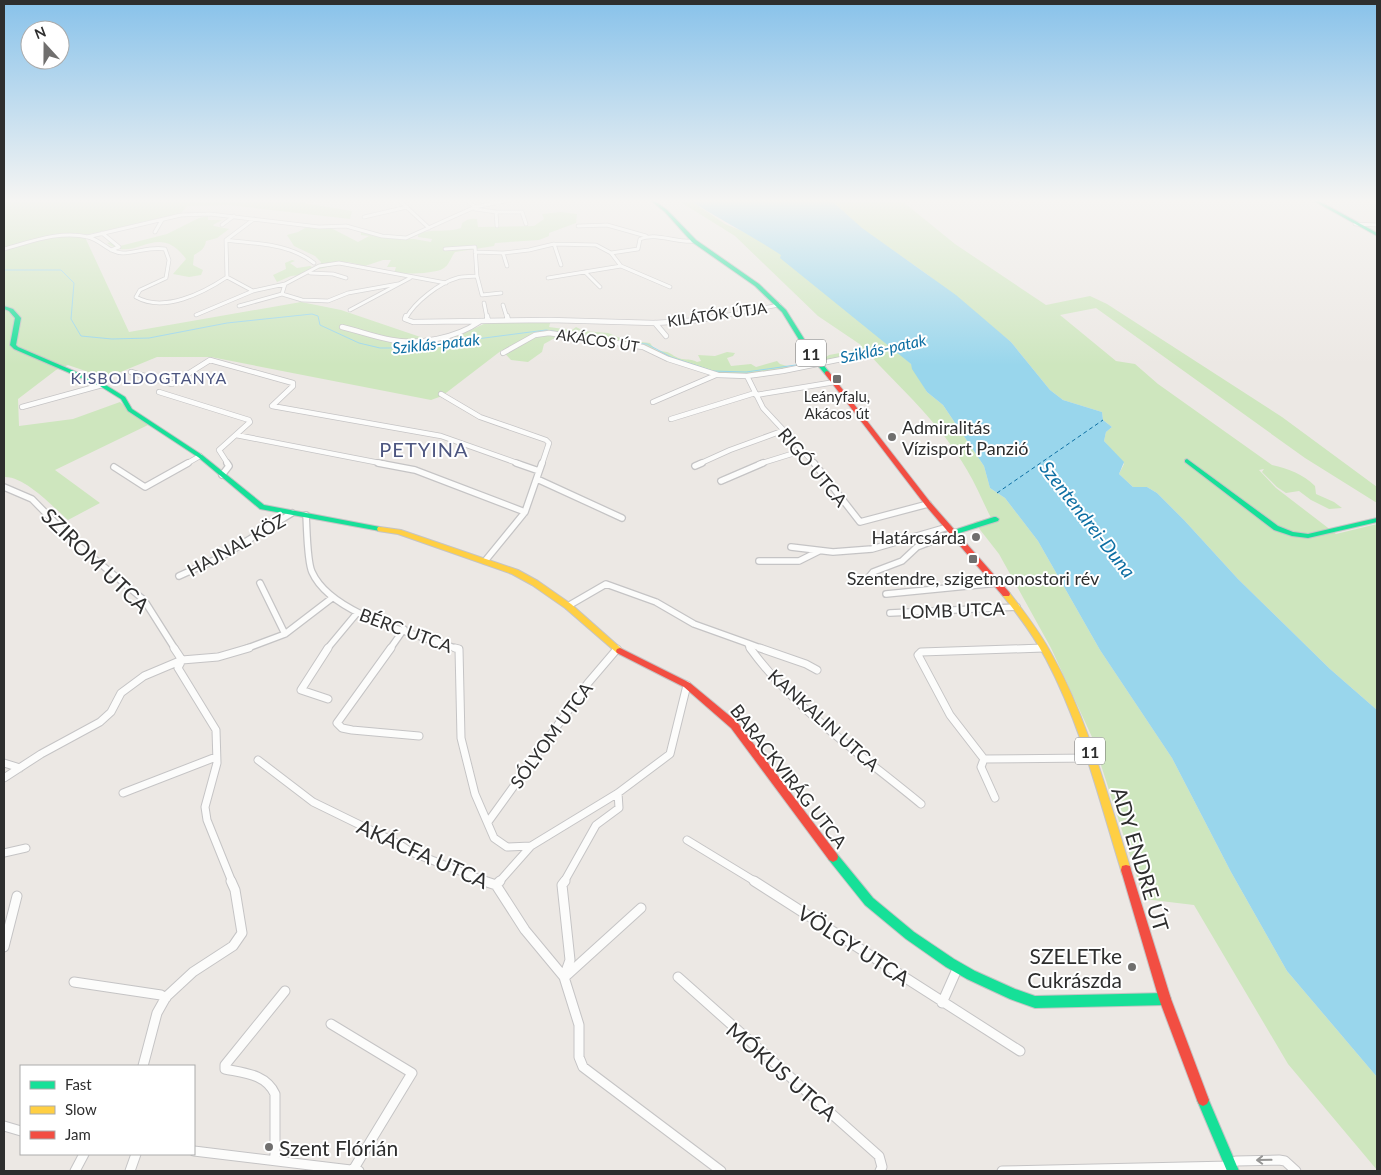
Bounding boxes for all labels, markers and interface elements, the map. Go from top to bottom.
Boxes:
north arrow [20,20,70,70]
text: N [32,23,48,42]
street label: KILÁTÓK ÚTJA [666,298,769,330]
street label: AKÁCOS ÚT [555,325,641,355]
water label: Sziklás-patak [391,329,481,357]
water label: Sziklás-patak [838,330,928,366]
road number: 11 [796,339,826,366]
district label: KISBOLDOGTANYA [71,368,227,387]
marker: Leányfalu, Akácos út [831,373,843,385]
place label: Leányfalu, Akácos út [804,387,870,422]
place label: Admiralitás Vízisport Panzió [902,416,1028,459]
street label: RIGÓ UTCA [774,423,853,511]
marker: Admiralitás Vízisport Panzió [886,431,898,443]
district label: PETYINA [379,437,469,461]
water label: Szentendrei-Duna [1035,456,1141,582]
street label: SZIROM UTCA [37,502,156,618]
street label: HAJNAL KÖZ [183,509,289,581]
place label: Határcsárda [872,526,966,548]
marker: Határcsárda [970,531,982,543]
marker: Szentendre, szigetmonostori rév [967,553,979,565]
place label: Szentendre, szigetmonostori rév [847,567,1100,589]
street label: LOMB UTCA [901,597,1006,623]
street label: BÉRC UTCA [357,603,456,657]
street label: KANKALIN UTCA [764,664,885,776]
street label: SÓLYOM UTCA [505,677,597,792]
street label: BARACKVIRÁG UTCA [726,700,852,853]
road number: 11 [1075,738,1105,764]
street label: ADY ENDRE ÚT [1107,784,1175,935]
street label: AKÁCFA UTCA [354,813,493,893]
street label: VÖLGY UTCA [793,899,915,991]
place label: SZELETke Cukrászda [1027,943,1122,992]
marker: SZELETke Cukrászda [1126,961,1138,973]
street label: MÓKUS UTCA [722,1016,843,1126]
legend [20,1065,195,1155]
text: Fast [65,1075,92,1093]
text: Slow [65,1100,97,1118]
text: Jam [65,1125,91,1143]
place label: Szent Flórián [279,1135,398,1160]
marker: Szent Flórián [263,1141,275,1153]
one-way arrow [1256,1156,1272,1165]

